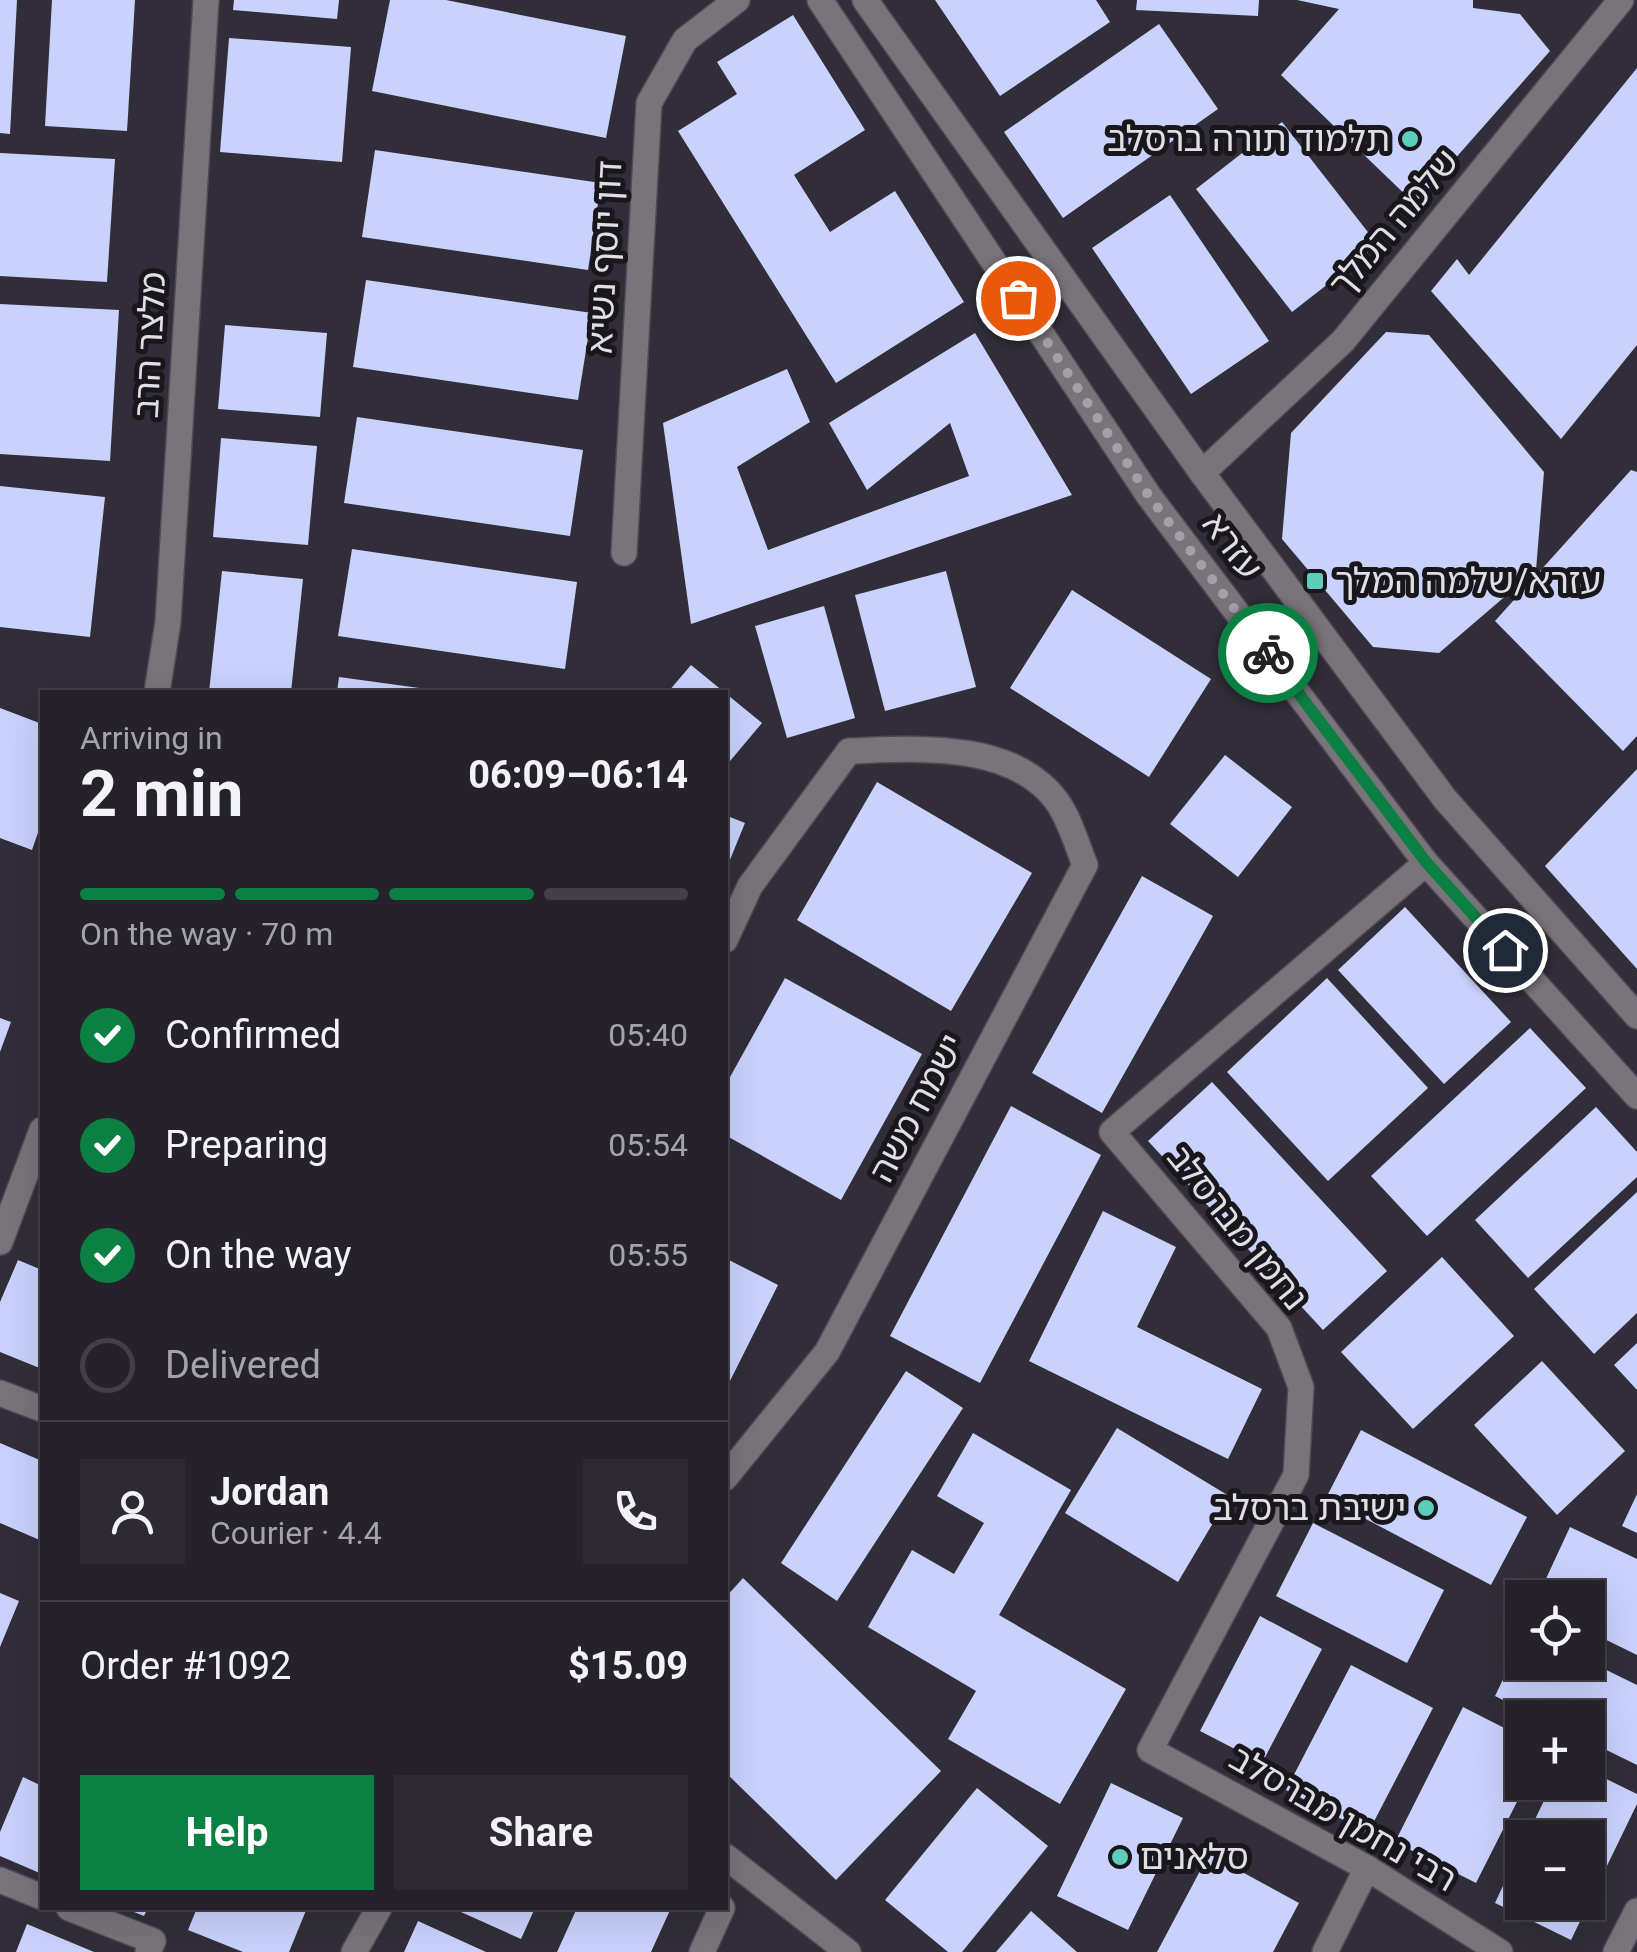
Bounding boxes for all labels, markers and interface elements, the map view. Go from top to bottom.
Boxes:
place label: תלמוד תורה ברסלב [1107,119,1390,160]
marker: תלמוד תורה ברסלב [1399,128,1421,150]
street label: שלמה המלך [1321,141,1467,305]
street label: דון יוסף נשיא [579,159,631,355]
pin [976,256,1061,341]
street label: מלצר הרב [126,271,174,419]
icon: bag [991,271,1046,326]
street label: עזרא [1194,505,1270,587]
place label: עזרא/שלמה המלך [1335,561,1601,602]
marker: עזרא/שלמה המלך [1304,570,1326,592]
courier [1218,603,1318,703]
icon: bike [1241,626,1296,681]
text: Arriving in [80,719,223,757]
text: 06:09–06:14 [468,753,688,797]
text: 2 min [80,756,243,832]
pin [1463,908,1548,993]
text: On the way · 70 m [80,915,333,953]
icon: home [1478,923,1533,978]
icon: check [80,1008,135,1063]
text: Confirmed [165,1013,341,1057]
text: 05:40 [608,1016,688,1054]
street label: ישמח משה [861,1027,973,1189]
icon: check [80,1118,135,1173]
text: Preparing [165,1123,328,1167]
text: 05:54 [608,1126,688,1164]
street label: נחמן מברסלב [1158,1138,1316,1318]
icon: check [80,1228,135,1283]
text: On the way [165,1233,351,1277]
text: 05:55 [608,1236,688,1274]
text: Delivered [165,1343,321,1387]
button: person [80,1459,185,1564]
button: phone [583,1459,688,1564]
text: Jordan [210,1470,329,1514]
place label: ישיבת ברסלב [1213,1488,1406,1529]
marker: ישיבת ברסלב [1415,1497,1437,1519]
text: Courier · 4.4 [210,1514,382,1552]
map controls [1505,1580,1605,1920]
button: locate [1505,1580,1605,1680]
text: Order #1092 [80,1644,291,1688]
text: $15.09 [568,1644,688,1688]
button: + [1505,1700,1605,1800]
street label: רבי נחמן מברסלב [1222,1737,1464,1901]
button: Help [80,1775,374,1890]
button: Share [394,1775,688,1890]
button: − [1505,1820,1605,1920]
place label: סלאנים [1140,1837,1249,1878]
marker: סלאנים [1109,1846,1131,1868]

